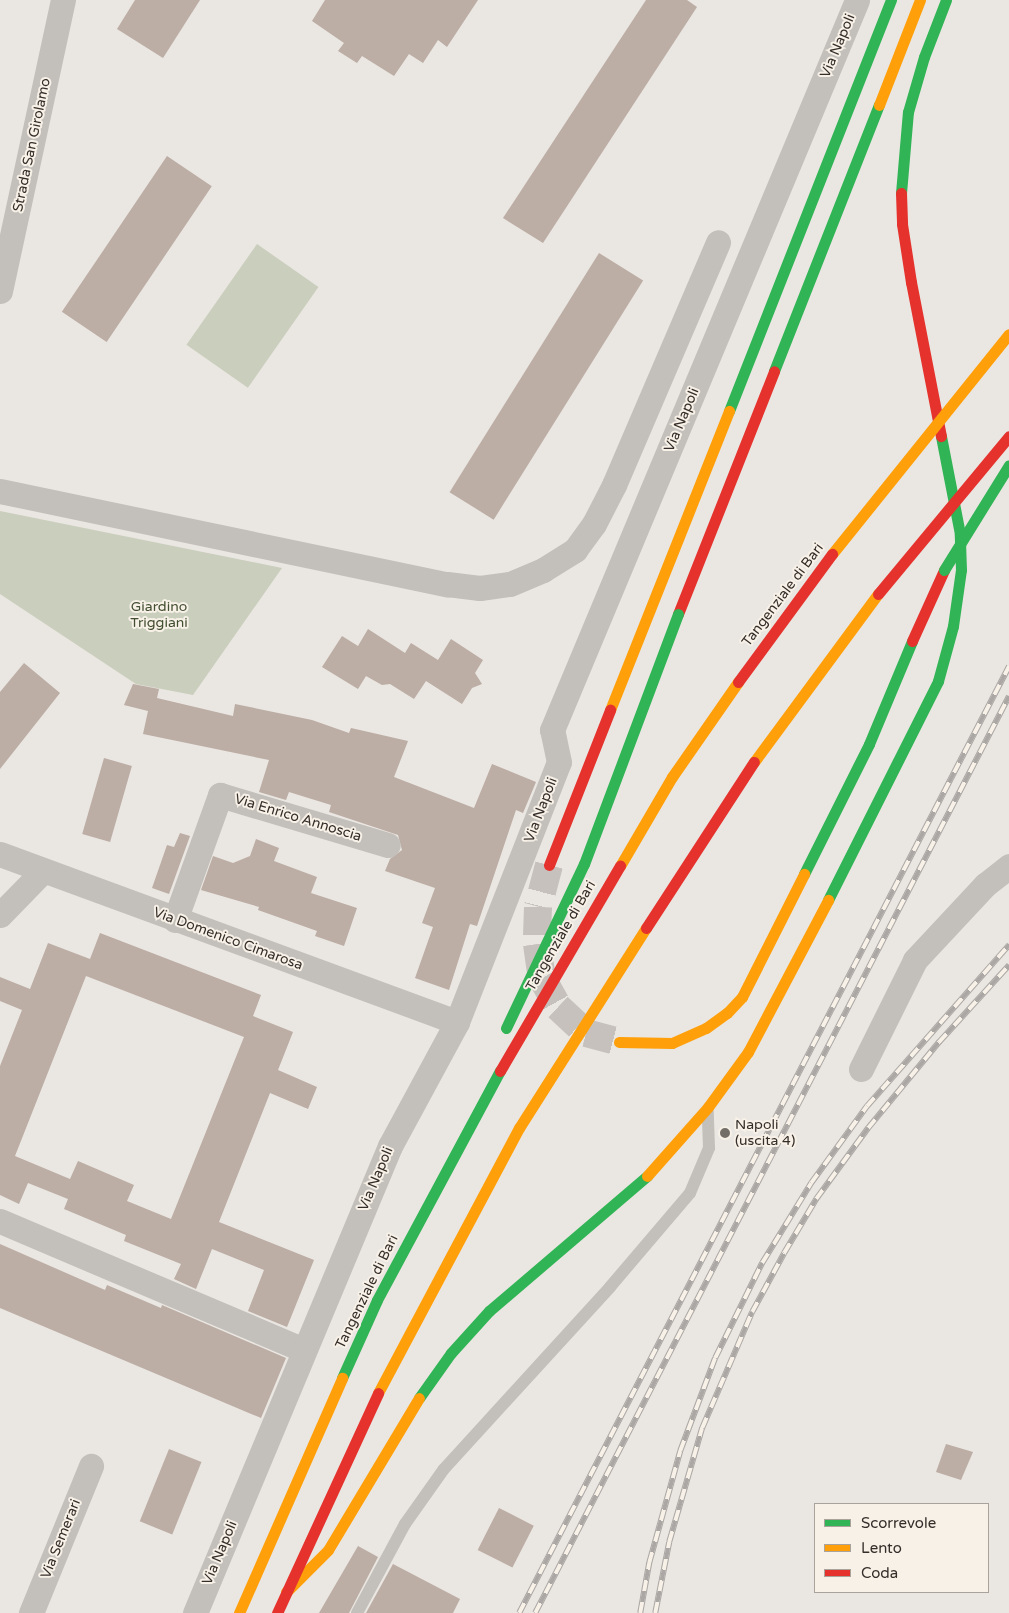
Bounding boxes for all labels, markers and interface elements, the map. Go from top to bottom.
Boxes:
street label: Via Napoli [817,11,859,81]
street label: Strada San Girolamo [10,77,54,213]
street label: Via Napoli [661,385,703,455]
street label: Tangenziale di Bari [739,540,827,650]
park label: Giardino Triggiani [130,599,188,632]
street label: Via Napoli [521,775,561,845]
street label: Via Enrico Annoscia [233,791,363,845]
street label: Tangenziale di Bari [523,878,599,994]
street label: Via Domenico Cimarosa [151,904,305,974]
place label: Napoli (uscita 4) [735,1117,795,1150]
marker: Napoli (uscita 4) [719,1127,731,1139]
street label: Via Napoli [355,1144,397,1214]
street label: Tangenziale di Bari [332,1232,402,1352]
street label: Via Semerari [37,1497,85,1581]
legend [814,1503,989,1593]
text: Scorrevole [861,1514,936,1532]
street label: Via Napoli [199,1518,241,1588]
text: Lento [861,1539,902,1557]
text: Coda [861,1564,898,1582]

